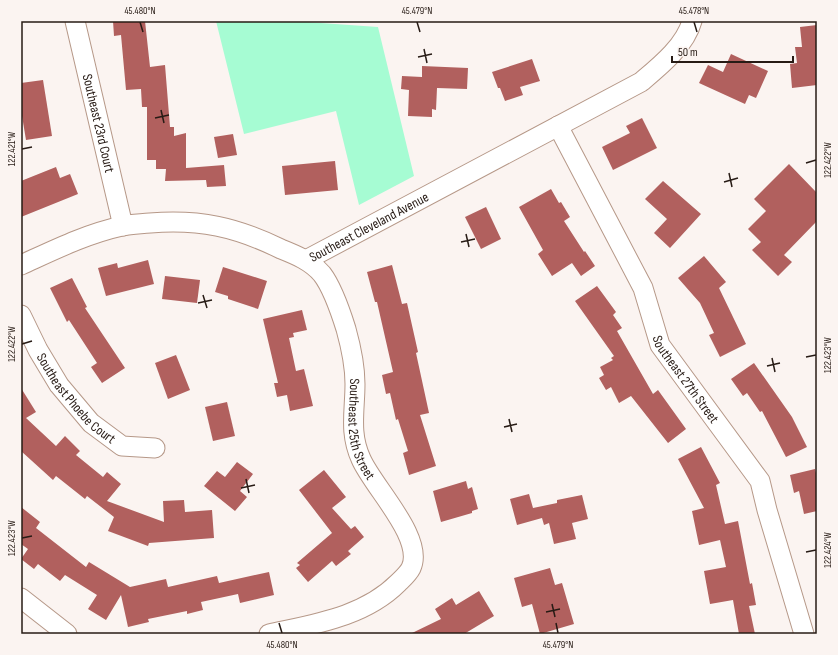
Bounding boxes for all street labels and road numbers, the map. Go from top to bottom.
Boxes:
street label: Southeast 23rd Court [79,72,119,174]
street label: Southeast Cleveland Avenue [306,188,431,265]
street label: Southeast 27th Street [649,333,723,426]
street label: Southeast Phoebe Court [33,350,119,447]
street label: Southeast 25th Street [345,378,379,483]

